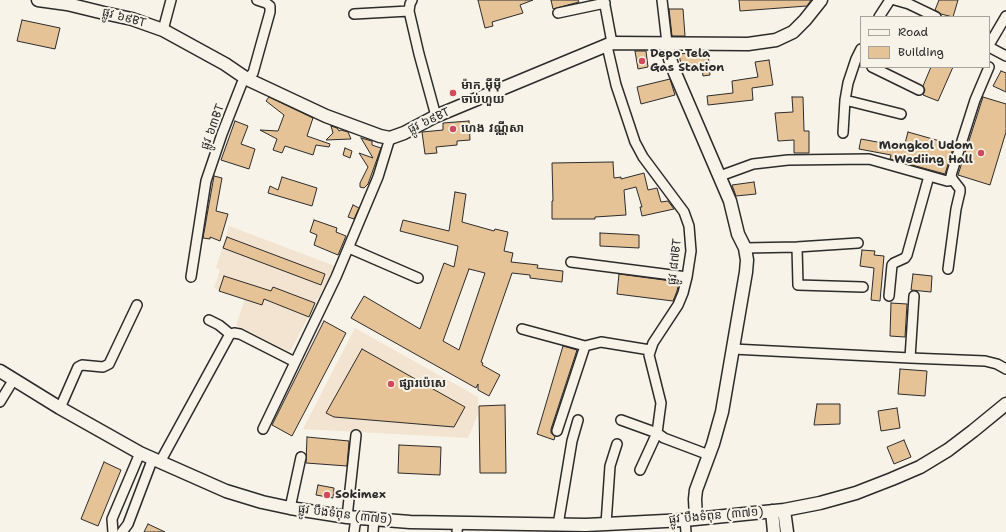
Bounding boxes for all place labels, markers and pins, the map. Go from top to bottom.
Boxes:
place label: Depo Tela Gas Station [650,47,724,75]
marker: Depo Tela Gas Station [637,56,647,66]
place label: ម៉ាក ម៉ីម៉ី ចាប់ហួយ [461,79,505,107]
marker: ម៉ាក ម៉ីម៉ី ចាប់ហួយ [448,88,458,98]
place label: ហេង វណ្ណីសា [461,122,524,136]
marker: ហេង វណ្ណីសា [448,124,458,134]
place label: Mongkol Udom Wediing Hall [879,139,973,167]
marker: Mongkol Udom Wediing Hall [976,148,986,158]
place label: ផ្សារប៉េសេ [399,377,446,391]
marker: ផ្សារប៉េសេ [386,379,396,389]
place label: Sokimex [335,488,386,502]
marker: Sokimex [322,490,332,500]

